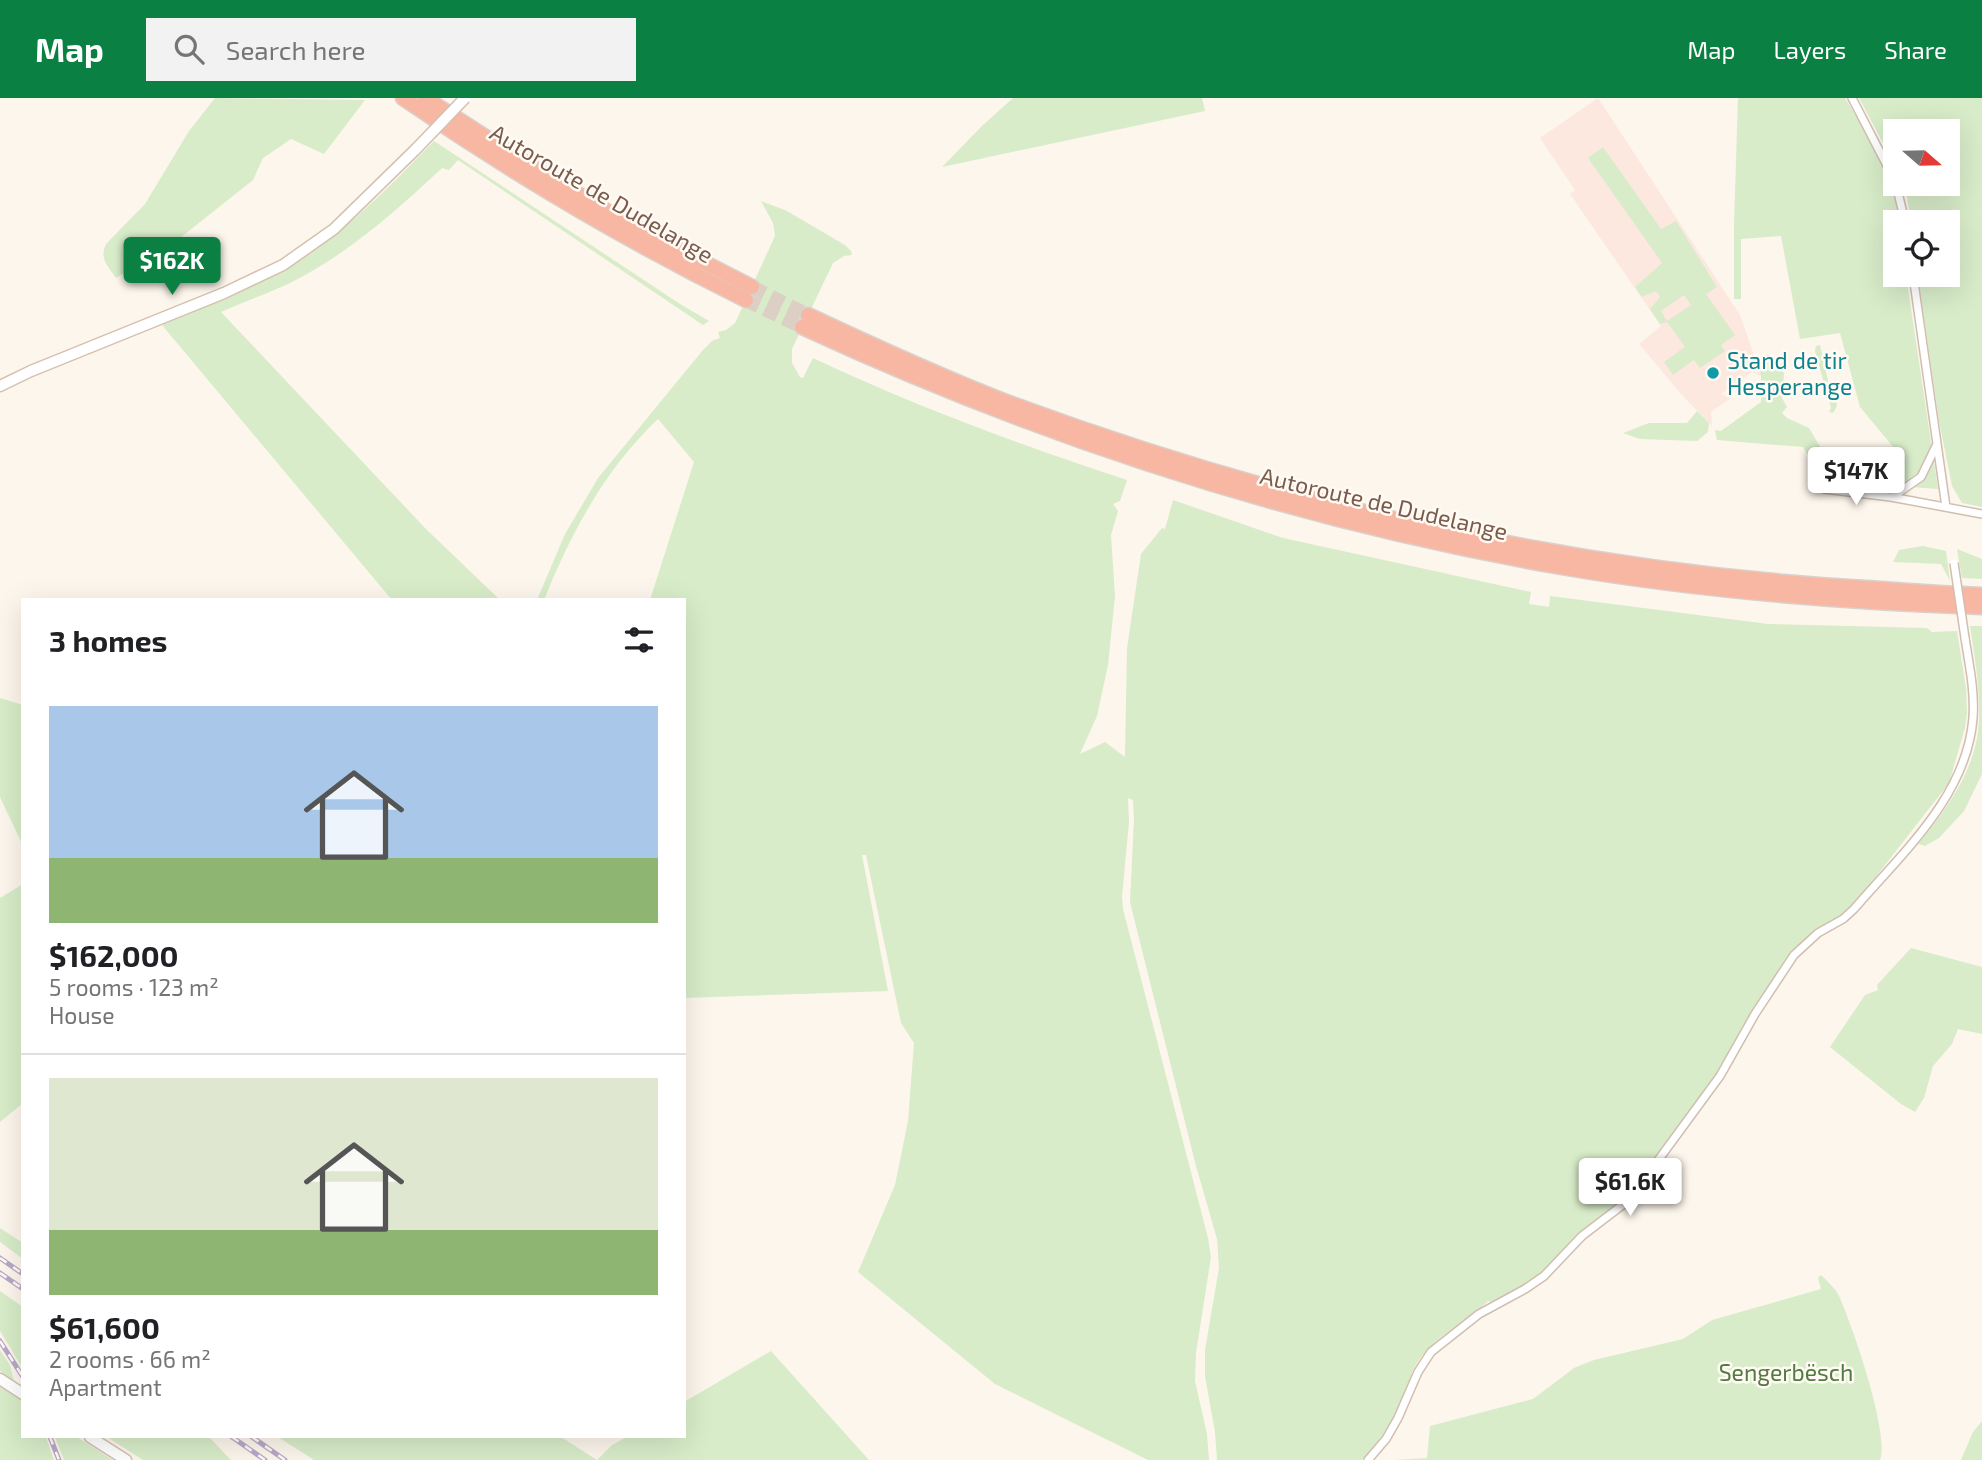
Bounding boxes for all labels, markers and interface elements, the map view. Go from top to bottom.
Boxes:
search box [146,18,636,81]
text: Map [35,29,104,69]
icon: search [170,30,208,68]
text: Search here [226,34,365,65]
text: Map [1687,35,1735,64]
text: Layers [1773,35,1846,64]
text: Share [1884,35,1947,64]
street label: Autoroute de Dudelange [485,118,719,268]
north arrow [1883,119,1960,196]
map controls [1883,119,1960,287]
button: locate [1883,210,1960,287]
pin: $162K [123,238,221,297]
text: $162K [140,246,204,274]
place label: Stand de tir Hesperange [1727,346,1852,400]
marker: Stand de tir Hesperange [1705,365,1721,381]
pin: $147K [1807,448,1905,507]
text: $147K [1824,456,1888,484]
street label: Autoroute de Dudelange [1258,461,1510,545]
icon: filters [620,621,658,659]
text: 3 homes [49,622,168,658]
icon: home [291,752,417,878]
text: $162,000 [49,937,179,973]
text: 5 rooms · 123 m² [49,973,219,1001]
text: House [49,1001,115,1029]
icon: home [291,1124,417,1250]
pin: $61.6K [1573,1158,1687,1218]
text: $61.6K [1595,1167,1665,1195]
text: $61,600 [49,1309,160,1345]
text: 2 rooms · 66 m² [49,1345,211,1373]
park label: Sengerbësch [1719,1358,1853,1386]
text: Apartment [49,1373,162,1401]

